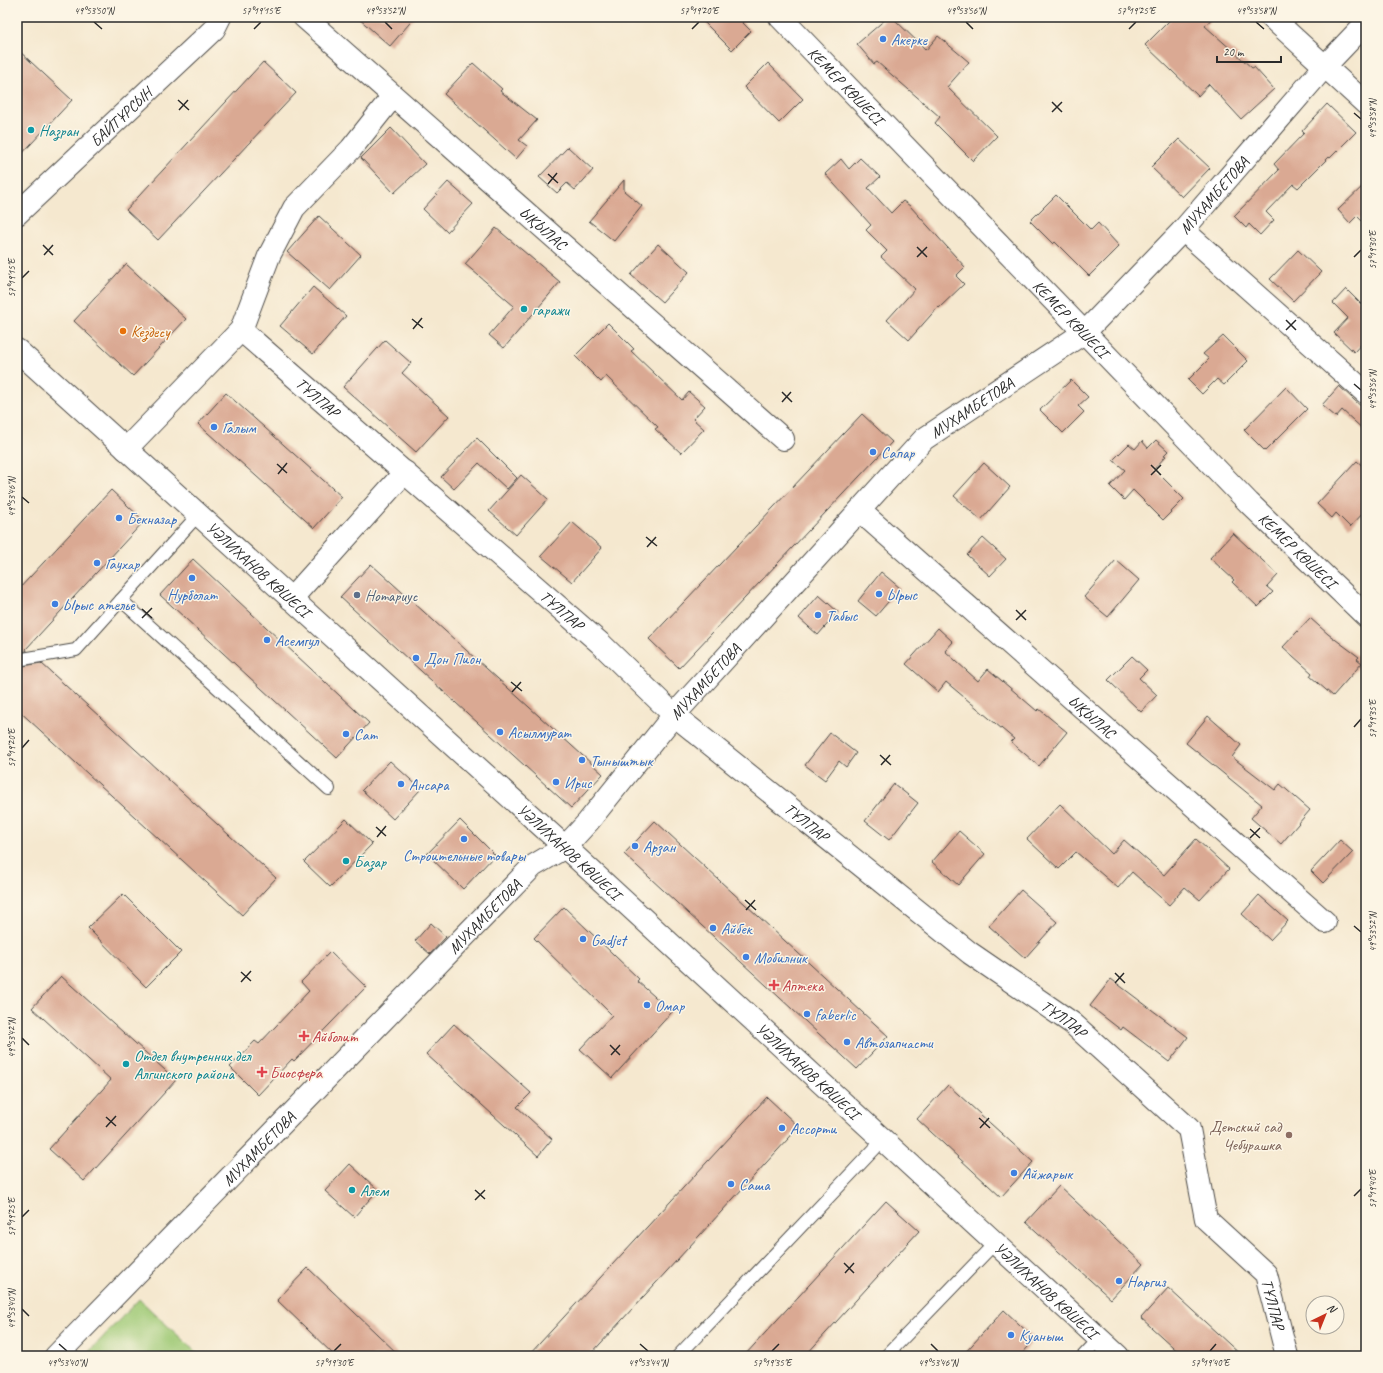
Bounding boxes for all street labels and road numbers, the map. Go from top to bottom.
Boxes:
street label: КЕМЕР КӨШЕСІ [803,43,890,132]
street label: БАЙТҰРСЫН [86,82,158,151]
street label: МУХАМБЕТОВА [1175,152,1254,238]
street label: ЫҚЫЛАС [515,203,572,256]
street label: КЕМЕР КӨШЕСІ [1028,276,1115,365]
street label: ТҰЛПАР [291,373,345,424]
street label: МУХАМБЕТОВА [927,373,1019,443]
street label: КЕМЕР КӨШЕСІ [1254,509,1343,595]
street label: УӘЛИХАНОВ КӨШЕСІ [202,518,316,624]
street label: ТҰЛПАР [536,586,589,637]
street label: МУХАМБЕТОВА [666,639,746,724]
street label: ЫҚЫЛАС [1064,691,1121,744]
street label: ТҰЛПАР [780,799,834,848]
street label: УӘЛИХАНОВ КӨШЕСІ [513,800,627,907]
street label: МУХАМБЕТОВА [444,875,526,958]
street label: ТҰЛПАР [1037,996,1092,1044]
street label: УӘЛИХАНОВ КӨШЕСІ [752,1019,866,1126]
street label: МУХАМБЕТОВА [218,1107,300,1190]
street label: УӘЛИХАНОВ КӨШЕСІ [990,1238,1104,1346]
street label: ТҰЛПАР [1257,1277,1289,1334]

